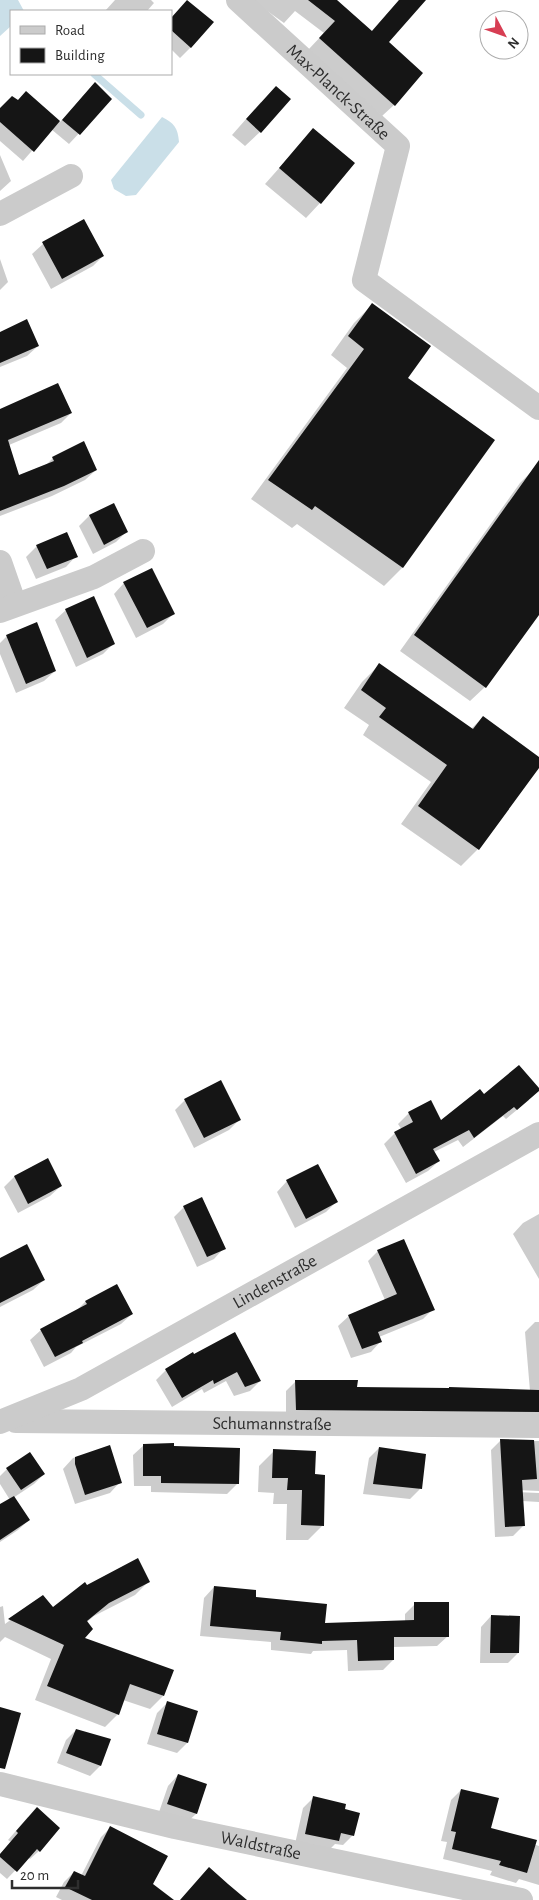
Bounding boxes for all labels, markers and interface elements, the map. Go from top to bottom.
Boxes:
legend [10,10,172,75]
north arrow [479,10,529,60]
text: Road [55,23,85,38]
text: N [505,35,522,51]
street label: Max-Planck-Straße [283,41,393,144]
text: Building [55,48,105,63]
street label: Lindenstraße [230,1252,320,1313]
street label: Schumannstraße [212,1415,332,1434]
street label: Waldstraße [219,1829,303,1863]
scale bar [12,1858,79,1890]
text: 20 m [20,1868,49,1883]

